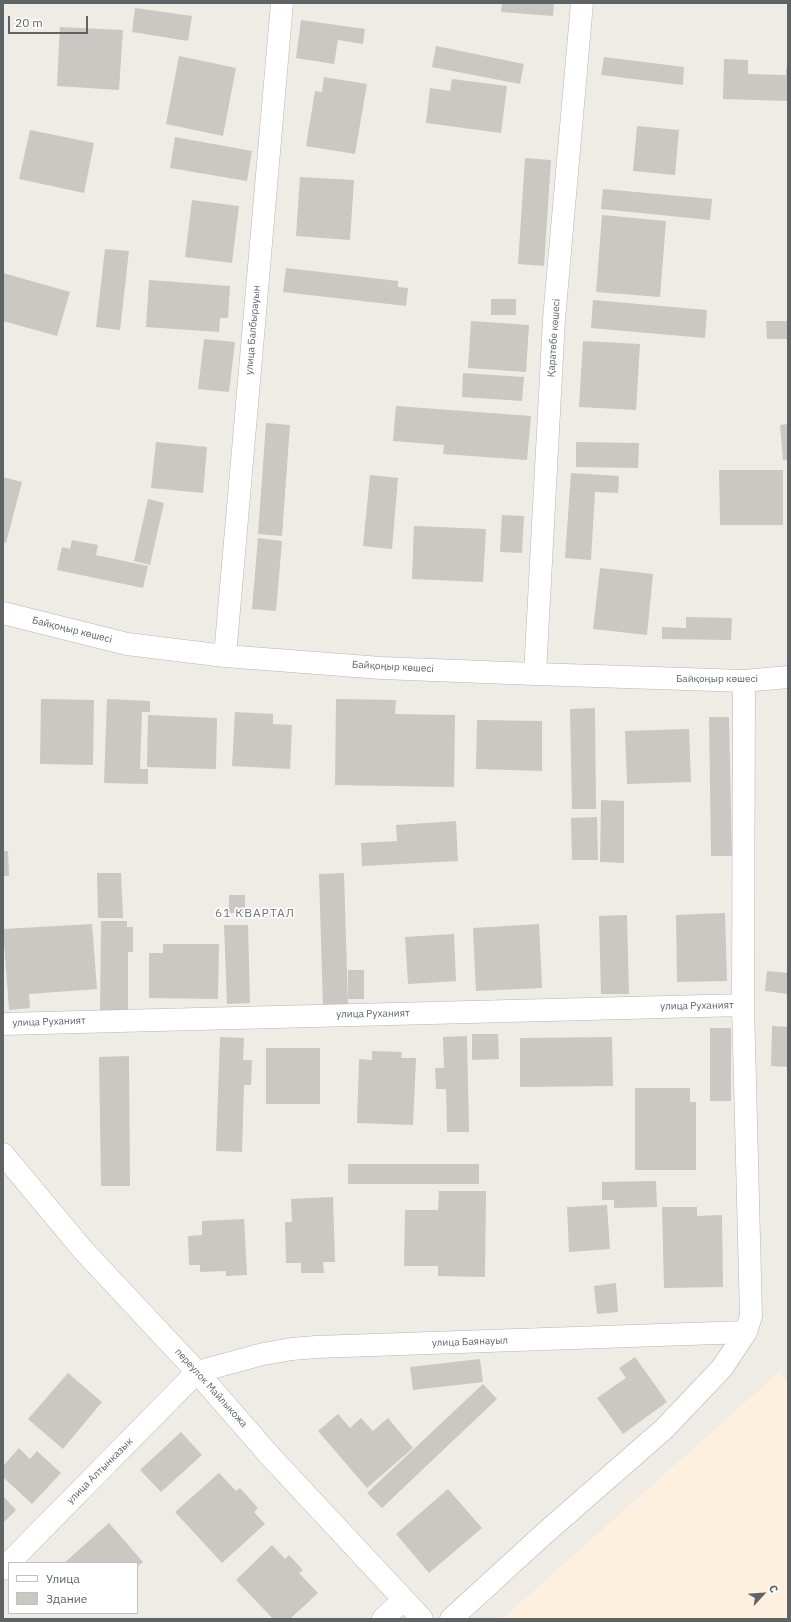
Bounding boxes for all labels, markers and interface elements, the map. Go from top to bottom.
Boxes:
scale bar [10,8,90,34]
text: 20 m [15,15,43,30]
street label: улица Балбырауын [243,285,263,375]
street label: Қаратөбе көшесі [545,298,563,378]
street label: Байқоңыр көшесі [31,614,113,646]
street label: Байқоңыр көшесі [352,659,434,675]
street label: Байқоңыр көшесі [676,673,758,685]
district label: 61 КВАРТАЛ [215,907,295,921]
street label: улица Руханият [660,999,734,1013]
street label: улица Руханият [336,1007,410,1021]
street label: улица Руханият [12,1015,86,1029]
street label: улица Баянауыл [432,1335,508,1349]
street label: переулок Майлыкожа [172,1346,250,1430]
street label: улица Алтынказык [64,1435,136,1507]
legend [8,1562,138,1614]
text: Улица [46,1571,80,1586]
north arrow [743,1574,783,1614]
text: С [766,1582,782,1595]
text: Здание [46,1591,87,1606]

